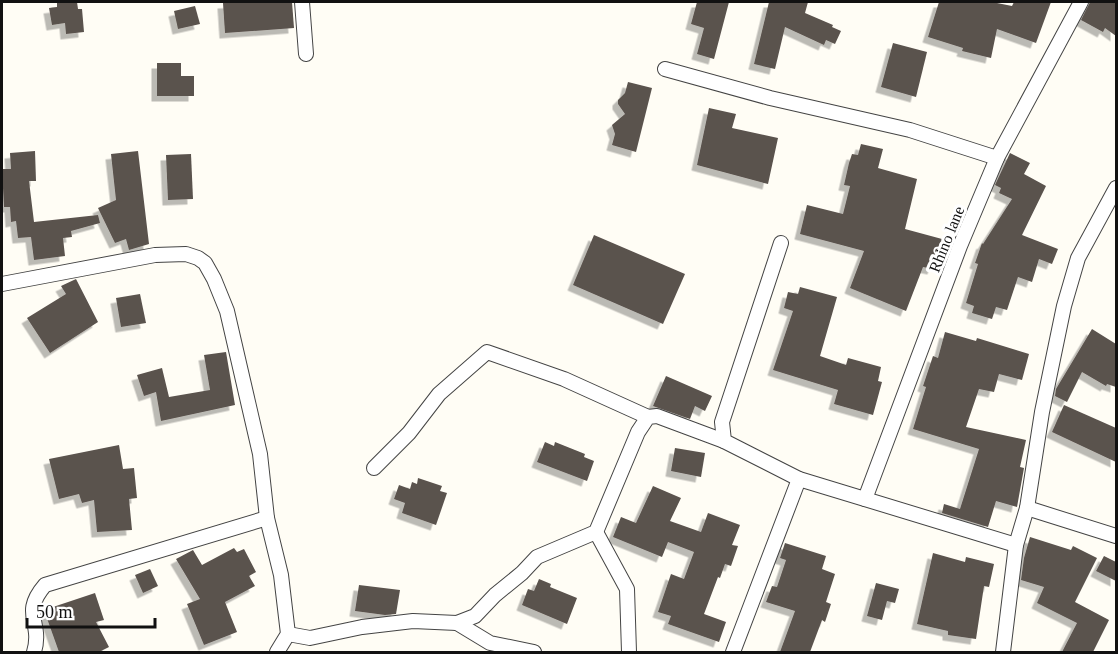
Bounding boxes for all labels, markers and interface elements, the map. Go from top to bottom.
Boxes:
street label: Rhino lane [926,204,967,275]
scale bar [27,591,154,629]
text: 50 m [36,602,73,622]

